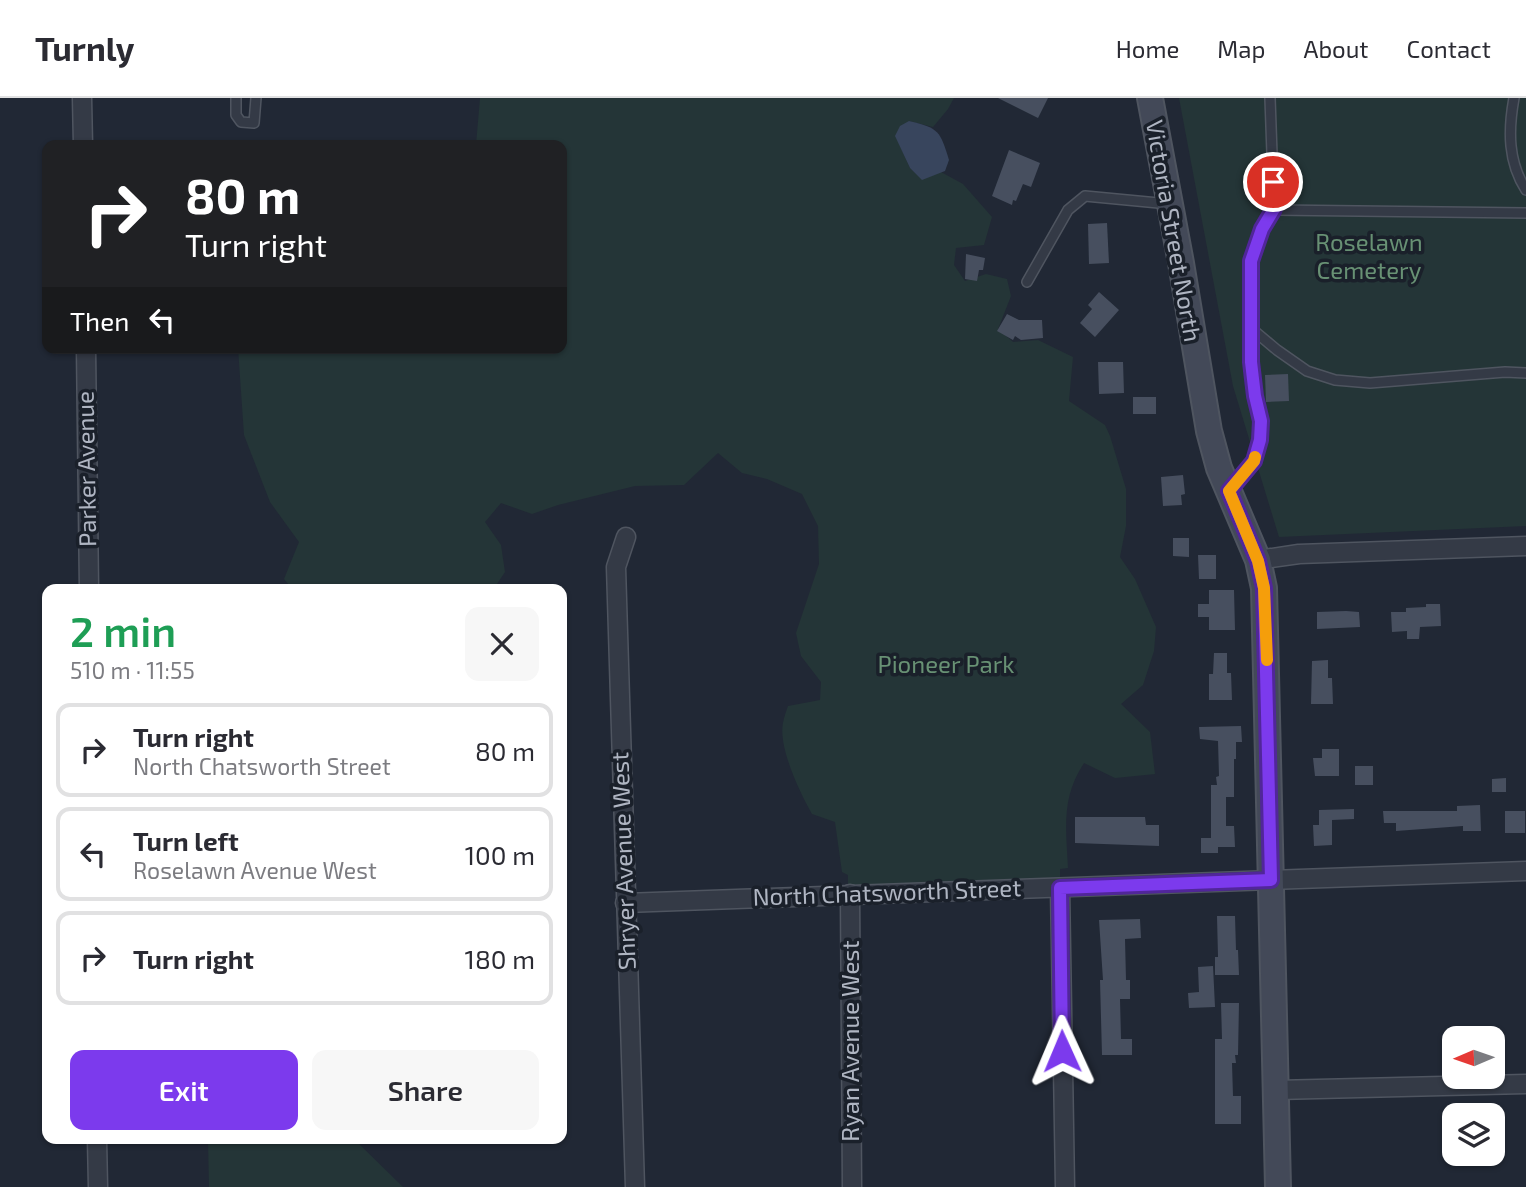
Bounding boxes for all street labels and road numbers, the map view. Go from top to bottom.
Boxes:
street label: Victoria Street North [1141,118,1208,344]
street label: Parker Avenue [70,391,101,547]
street label: Shryer Avenue West [604,751,641,971]
street label: North Chatsworth Street [752,872,1022,911]
street label: Ryan Avenue West [835,940,864,1142]

